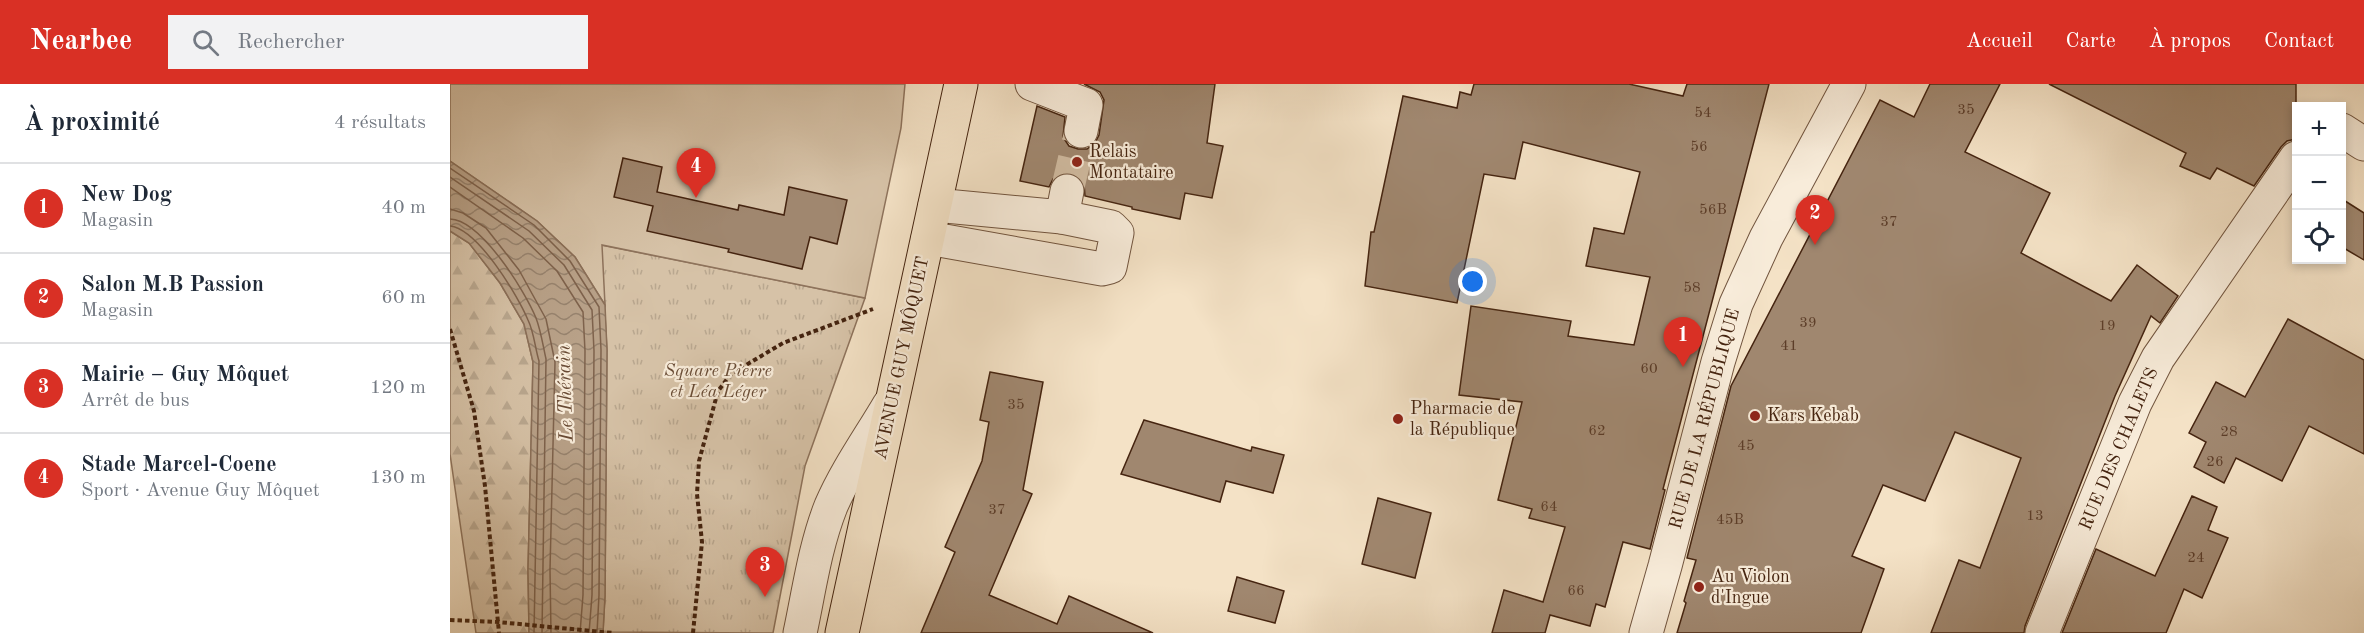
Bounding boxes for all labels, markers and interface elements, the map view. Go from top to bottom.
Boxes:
search box [168,15,588,69]
icon: search [189,26,222,59]
text: Nearbee [30,28,132,56]
text: Rechercher [237,31,344,53]
text: Accueil [1966,31,2033,52]
text: Carte [2066,31,2116,52]
text: À propos [2149,31,2231,52]
text: Contact [2264,31,2334,52]
map controls [2292,102,2346,264]
button: + [2292,102,2346,156]
house number: 35 [1957,103,1975,118]
house number: 54 [1694,106,1712,121]
text: À proximité [24,110,160,136]
text: 4 résultats [334,113,426,133]
house number: 56 [1690,140,1708,155]
place label: Relais Montataire [1089,143,1174,182]
pin: 4 [676,148,716,198]
marker: Relais Montataire [1070,155,1084,169]
button: − [2292,156,2346,210]
text: New Dog [81,184,172,206]
pin: 2 [1796,196,1834,245]
text: 1 [38,198,49,218]
text: 40 m [381,198,426,218]
house number: 56B [1699,203,1727,218]
button: locate [2292,210,2346,264]
text: Magasin [81,211,153,231]
house number: 37 [1880,215,1898,230]
street label: AVENUE GUY MÔQUET [868,254,932,461]
your location [1458,267,1487,296]
text: Salon M.B Passion [81,274,264,296]
house number: 58 [1683,281,1701,296]
text: 2 [38,288,49,308]
text: 60 m [381,288,426,308]
text: Magasin [81,301,153,321]
street label: RUE DE LA RÉPUBLIQUE [1663,306,1743,531]
house number: 39 [1799,316,1817,331]
pin: 1 [1664,318,1702,367]
house number: 19 [2098,319,2116,334]
house number: 41 [1780,339,1798,354]
water label: Le Thérain [554,344,578,443]
park label: Square Pierre et Léa Léger [664,362,772,401]
house number: 60 [1640,362,1658,377]
text: Mairie – Guy Môquet [81,364,289,386]
street label: RUE DES CHALETS [2077,365,2161,533]
text: 3 [38,378,49,398]
text: 120 m [370,378,426,398]
text: Arrêt de bus [81,391,189,411]
house number: 35 [1007,398,1025,413]
place label: Pharmacie de la République [1410,400,1515,439]
place label: Kars Kebab [1767,407,1859,425]
marker: Kars Kebab [1748,409,1762,423]
marker: Pharmacie de la République [1391,412,1405,426]
house number: 62 [1588,424,1606,439]
house number: 28 [2220,425,2238,440]
house number: 45 [1737,439,1755,454]
text: Stade Marcel-Coene [81,454,277,476]
house number: 26 [2206,455,2224,470]
text: 4 [38,468,49,488]
text: 130 m [370,468,426,488]
text: Sport · Avenue Guy Môquet [81,481,320,501]
house number: 64 [1540,500,1558,515]
house number: 37 [988,503,1006,518]
house number: 13 [2026,509,2044,524]
house number: 45B [1716,513,1744,528]
pin: 3 [746,548,784,597]
house number: 24 [2187,551,2205,566]
place label: Au Violon d'Ingue [1711,568,1790,607]
marker: Au Violon d'Ingue [1692,580,1706,594]
house number: 66 [1567,584,1585,599]

